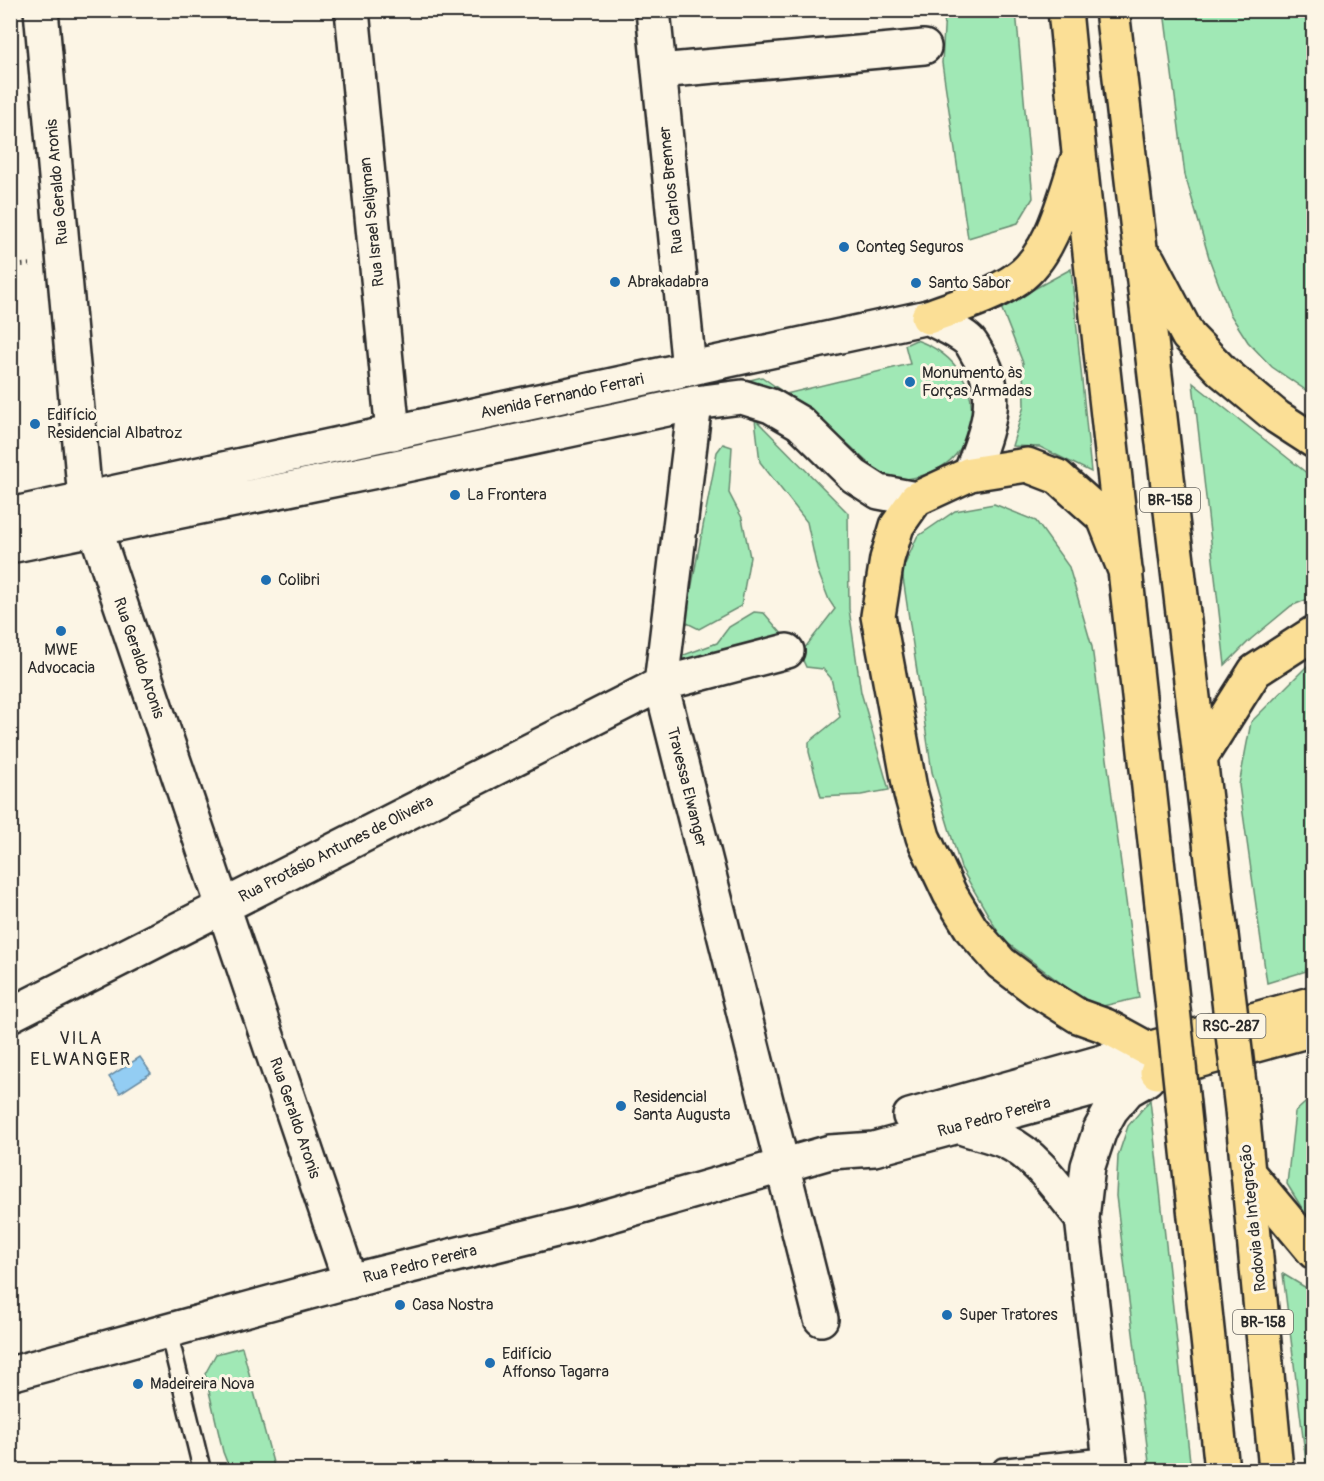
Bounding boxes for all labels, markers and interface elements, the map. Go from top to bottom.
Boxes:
street label: Rua Geraldo Aronis [42,118,72,246]
street label: Rua Carlos Brenner [654,125,688,255]
street label: Rua Israel Seligman [355,156,389,288]
place label: Conteg Seguros [856,237,964,257]
marker: Conteg Seguros [837,240,851,254]
place label: Abrakadabra [627,272,709,292]
place label: Santo Sabor [928,273,1011,293]
marker: Abrakadabra [608,275,622,289]
marker: Santo Sabor [909,276,923,290]
place label: Monumento às Forças Armadas [922,363,1032,401]
street label: Avenida Fernando Ferrari [478,369,646,423]
marker: Monumento às Forças Armadas [903,375,917,389]
place label: Edifício Residencial Albatroz [47,405,182,443]
marker: Edifício Residencial Albatroz [28,417,42,431]
place label: La Frontera [467,485,547,505]
marker: La Frontera [448,488,462,502]
road number: BR-158 [1140,488,1200,512]
place label: Colibri [278,570,320,590]
marker: Colibri [259,573,273,587]
street label: Rua Geraldo Aronis [109,595,169,721]
marker: MWE Advocacia [54,624,68,638]
place label: MWE Advocacia [27,640,95,678]
street label: Travessa Elwanger [662,725,712,849]
street label: Rua Protásio Antunes de Oliveira [235,791,437,907]
road number: RSC-287 [1196,1014,1266,1038]
district label: VILA ELWANGER [30,1027,132,1071]
street label: Rua Geraldo Aronis [265,1055,325,1181]
place label: Residencial Santa Augusta [633,1087,730,1125]
street label: Rua Pedro Pereira [935,1092,1053,1142]
marker: Residencial Santa Augusta [614,1099,628,1113]
street label: Rodovia da Integração [1235,1143,1271,1293]
street label: Rua Pedro Pereira [361,1240,479,1288]
place label: Casa Nostra [412,1295,494,1315]
marker: Casa Nostra [393,1298,407,1312]
place label: Super Tratores [959,1305,1058,1325]
marker: Super Tratores [940,1308,954,1322]
road number: BR-158 [1233,1310,1293,1334]
place label: Edifício Affonso Tagarra [502,1344,609,1382]
marker: Edifício Affonso Tagarra [483,1356,497,1370]
place label: Madeireira Nova [150,1374,255,1394]
marker: Madeireira Nova [131,1377,145,1391]

